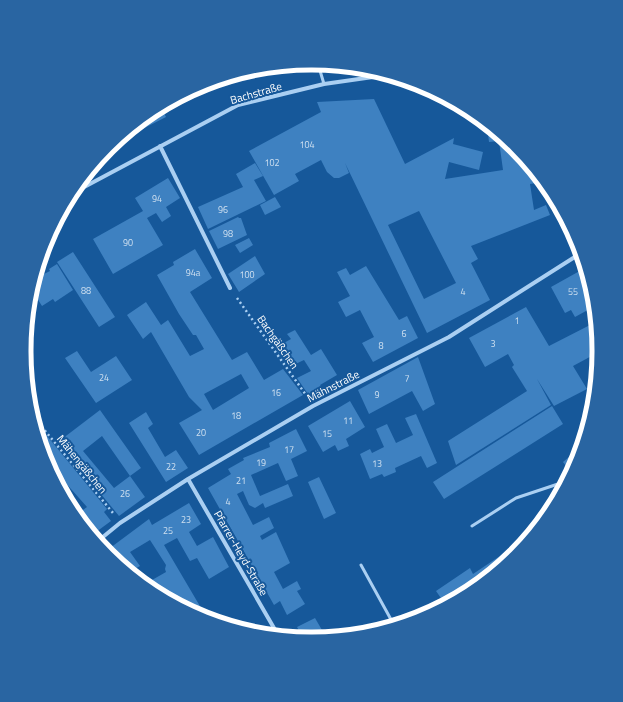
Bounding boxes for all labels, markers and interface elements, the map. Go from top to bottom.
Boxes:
street label: Bachstraße [228,78,284,108]
house number: 104 [299,138,315,151]
house number: 102 [264,156,280,169]
house number: 94 [152,192,162,205]
house number: 96 [218,203,228,216]
house number: 98 [223,227,233,240]
house number: 90 [123,236,133,249]
house number: 94a [186,266,201,279]
house number: 100 [239,268,255,281]
house number: 88 [81,284,91,297]
house number: 4 [460,285,466,298]
house number: 55 [568,285,578,298]
street label: Bachgäßchen [253,312,303,372]
house number: 1 [514,314,520,327]
house number: 6 [401,327,407,340]
house number: 3 [490,337,496,350]
house number: 8 [378,339,384,352]
street label: Mähnstraße [304,366,362,406]
house number: 24 [99,371,109,384]
house number: 7 [404,372,410,385]
house number: 16 [271,386,281,399]
house number: 9 [374,388,380,401]
house number: 18 [231,409,241,422]
house number: 11 [343,414,353,427]
house number: 20 [196,426,206,439]
house number: 15 [322,427,332,440]
street label: Mähengäßchen [53,431,111,497]
house number: 17 [284,443,294,456]
house number: 19 [256,456,266,469]
house number: 13 [372,457,382,470]
house number: 22 [166,460,176,473]
house number: 21 [236,474,246,487]
house number: 26 [120,487,130,500]
house number: 4 [225,495,231,508]
street label: Pfarrer-Heyd-Straße [210,507,272,599]
house number: 23 [181,513,191,526]
house number: 25 [163,524,173,537]

